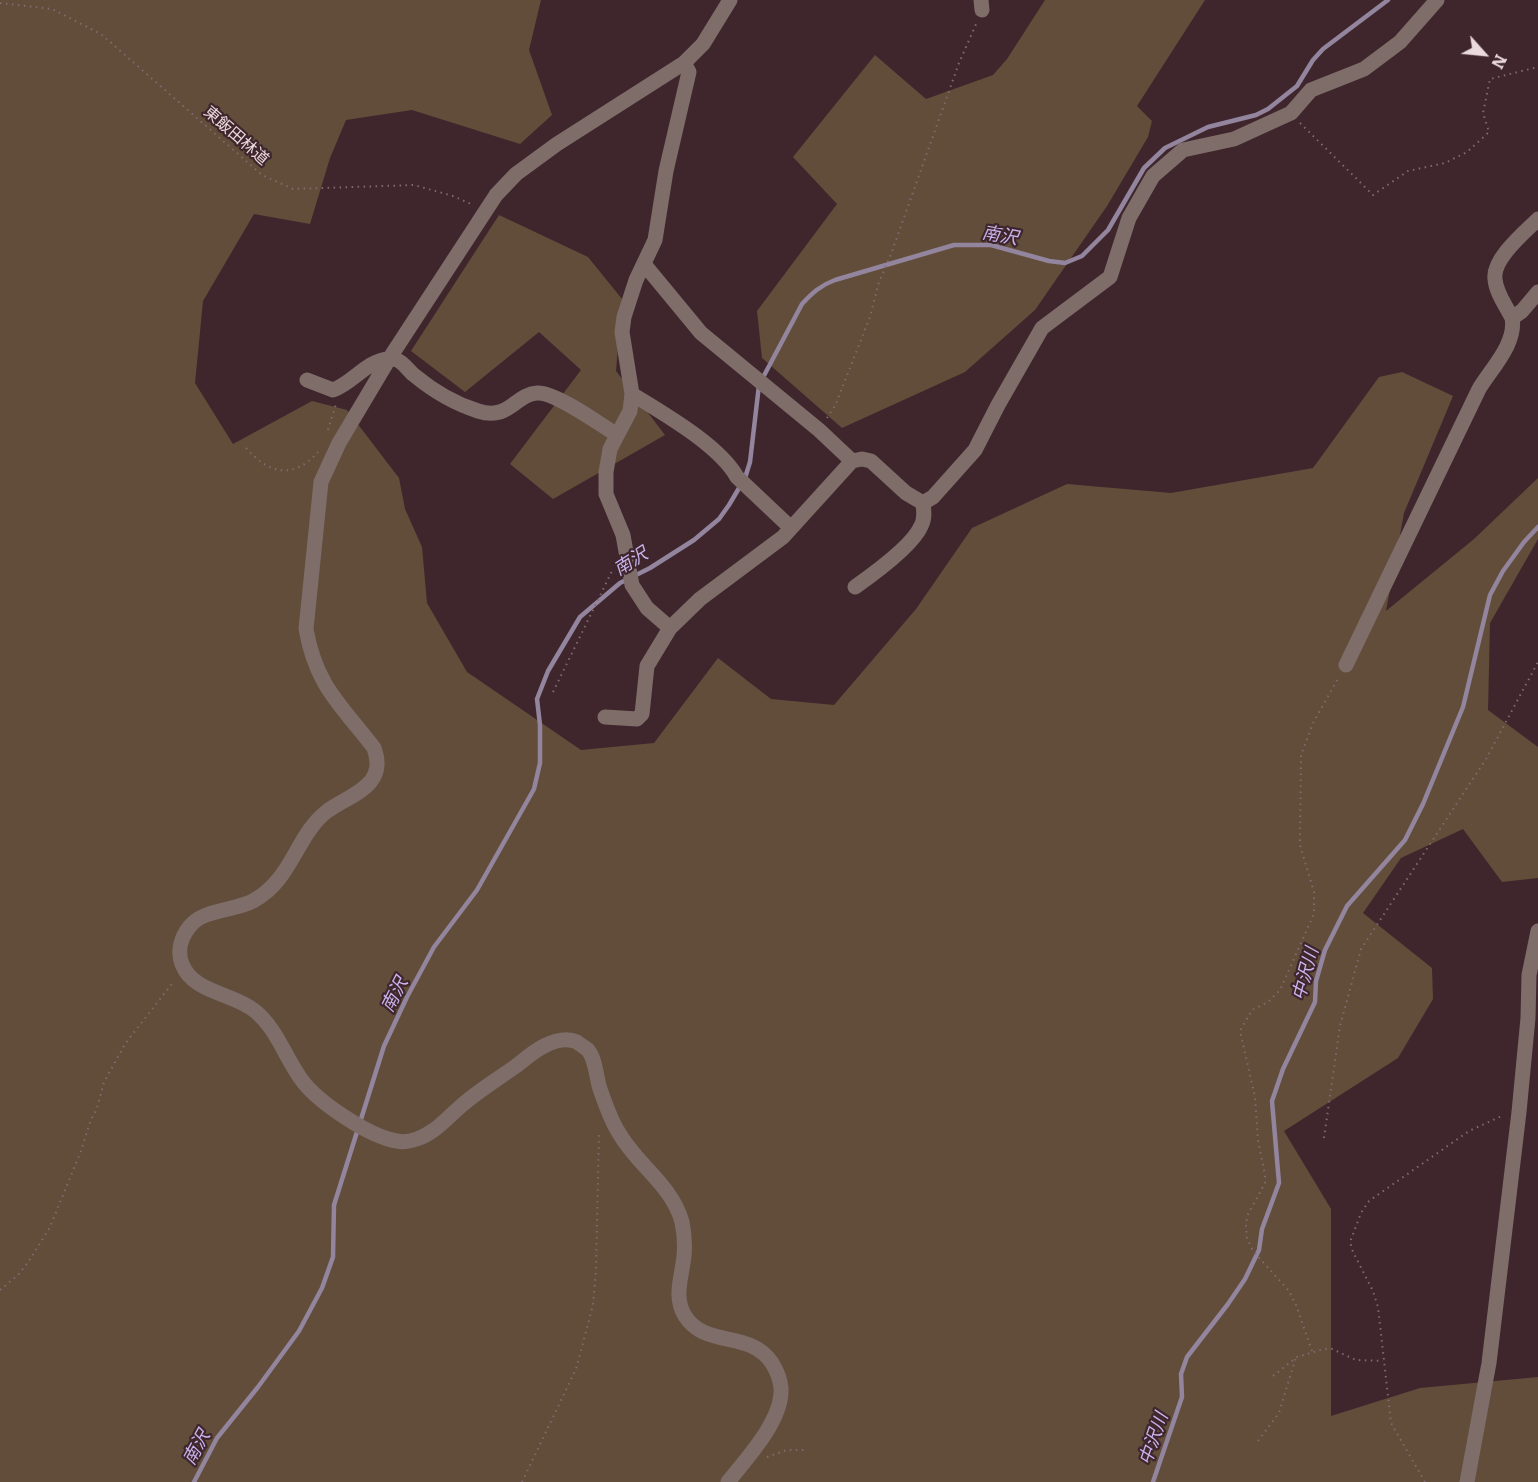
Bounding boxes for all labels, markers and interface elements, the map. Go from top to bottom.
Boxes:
north arrow [1454,24,1514,84]
text: N [1486,51,1514,74]
street label: 東飯田林道 [200,103,272,169]
water label: 南沢 [980,222,1020,250]
water label: 南沢 [610,543,652,581]
water label: 中沢川 [1289,945,1323,1003]
water label: 南沢 [377,974,413,1016]
water label: 中沢川 [1135,1410,1173,1468]
water label: 南沢 [179,1427,215,1469]

